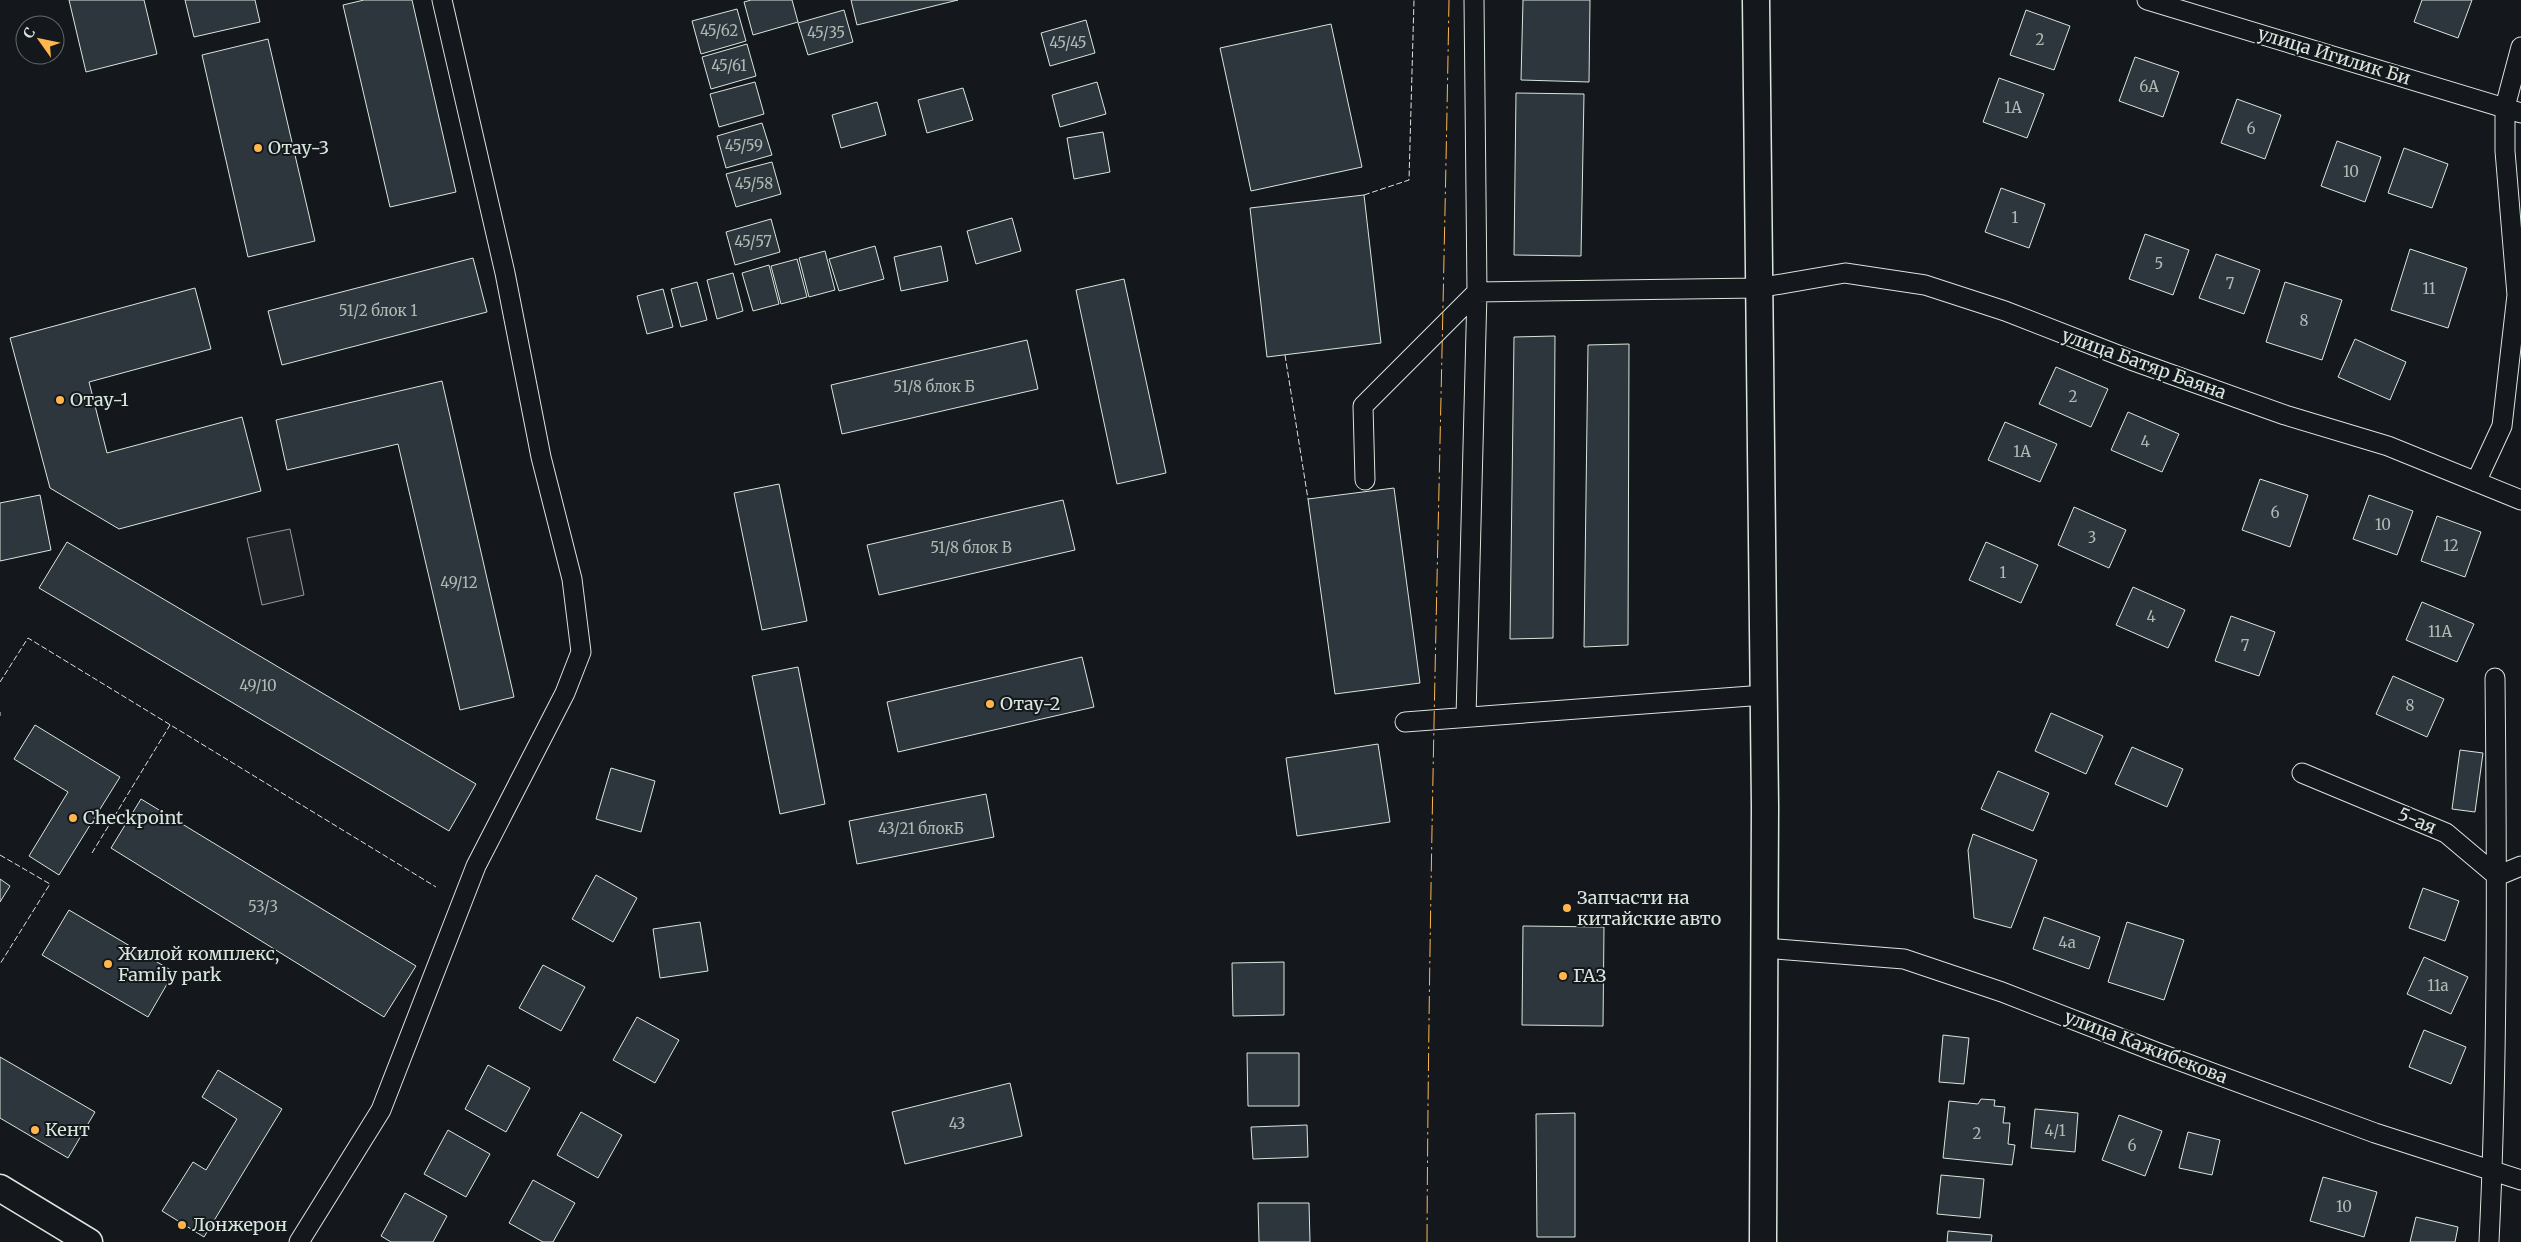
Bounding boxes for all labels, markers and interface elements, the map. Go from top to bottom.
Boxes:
north arrow [15,15,65,65]
house number: 45/62 [700,21,738,40]
street label: улица Игилик Би [2255,21,2413,90]
house number: 45/35 [807,23,845,42]
text: С [19,24,39,42]
house number: 2 [2036,30,2045,49]
house number: 45/45 [1049,33,1087,52]
house number: 45/61 [711,56,747,75]
house number: 6А [2139,77,2159,96]
house number: 1А [2004,98,2022,117]
house number: 6 [2246,119,2256,138]
place label: Отау-3 [268,136,329,159]
house number: 45/59 [725,136,763,155]
marker: Отау-3 [252,142,264,154]
house number: 10 [2343,162,2359,181]
house number: 45/58 [735,174,773,193]
house number: 1 [2012,208,2019,227]
house number: 45/57 [734,232,772,251]
house number: 5 [2155,254,2163,273]
house number: 7 [2226,274,2235,293]
house number: 11 [2422,279,2436,298]
house number: 51/2 блок 1 [339,301,417,320]
house number: 8 [2300,311,2309,330]
street label: улица Батяр Баяна [2059,323,2230,404]
house number: 51/8 блок Б [893,377,975,396]
house number: 2 [2069,387,2078,406]
place label: Отау-1 [70,388,129,411]
marker: Отау-1 [54,394,66,406]
house number: 4 [2140,432,2150,451]
house number: 1А [2013,442,2031,461]
house number: 6 [2270,503,2280,522]
house number: 10 [2375,515,2391,534]
house number: 3 [2088,528,2096,547]
house number: 12 [2443,536,2459,555]
house number: 51/8 блок В [930,538,1012,557]
house number: 1 [2000,563,2007,582]
house number: 49/12 [440,573,478,592]
house number: 4 [2146,607,2156,626]
house number: 11А [2428,622,2452,641]
house number: 7 [2241,636,2250,655]
house number: 49/10 [239,676,277,695]
place label: Отау-2 [1000,692,1060,715]
house number: 8 [2406,696,2415,715]
marker: Отау-2 [984,698,996,710]
street label: 5-ая [2395,802,2440,839]
place label: Checkpoint [83,806,183,829]
marker: Checkpoint [67,812,79,824]
house number: 43/21 блокБ [878,819,964,838]
place label: Запчасти на китайские авто [1577,886,1721,930]
house number: 53/3 [248,897,278,916]
marker: Запчасти на китайские авто [1561,902,1573,914]
house number: 4а [2058,933,2076,952]
place label: Жилой комплекс, Family park [118,942,279,986]
marker: Жилой комплекс, Family park [102,958,114,970]
place label: ГАЗ [1573,964,1606,987]
marker: ГАЗ [1557,970,1569,982]
house number: 11а [2427,976,2449,995]
street label: улица Кажибекова [2061,1005,2231,1088]
house number: 43 [949,1114,965,1133]
place label: Кент [45,1118,90,1141]
house number: 4/1 [2044,1121,2066,1140]
marker: Кент [29,1124,41,1136]
house number: 2 [1973,1124,1982,1143]
house number: 6 [2127,1136,2137,1155]
house number: 10 [2336,1197,2352,1216]
place label: Лонжерон [192,1213,287,1236]
marker: Лонжерон [176,1219,188,1231]

